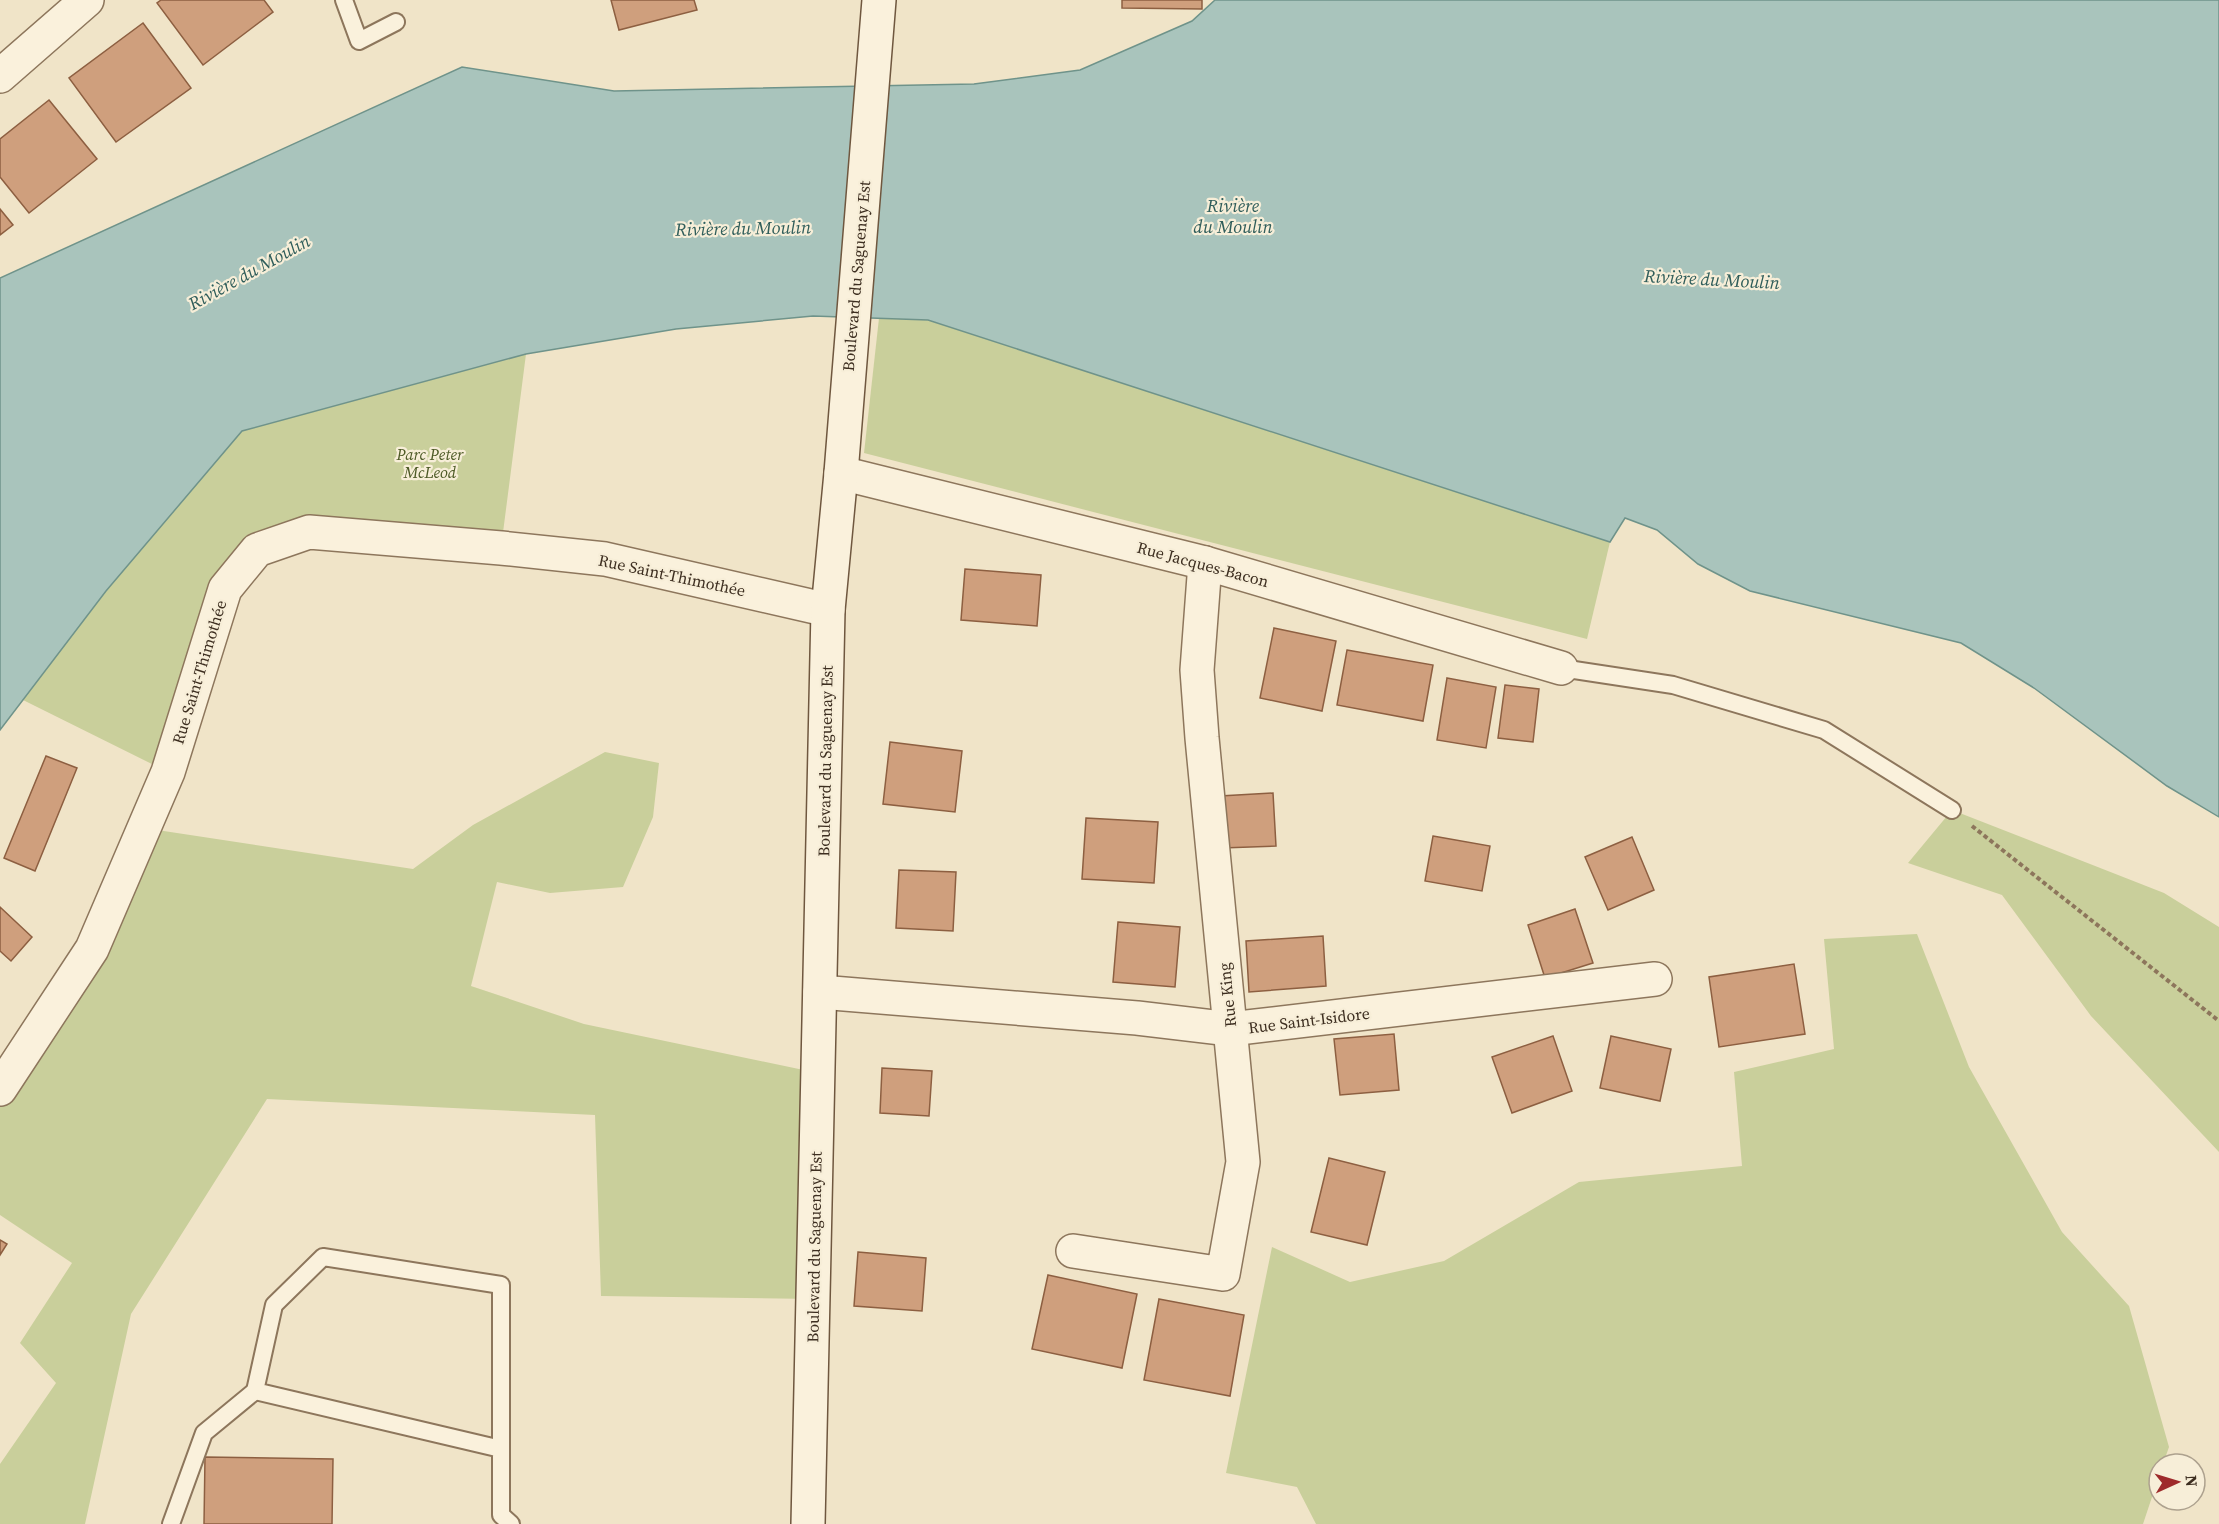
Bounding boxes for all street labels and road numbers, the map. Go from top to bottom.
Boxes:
street label: Boulevard du Saguenay Est [837,179,875,372]
street label: Rue Jacques-Bacon [1135,536,1272,592]
street label: Rue Saint-Thimothée [596,549,748,601]
street label: Rue Saint-Thimothée [167,597,231,747]
street label: Boulevard du Saguenay Est [812,664,838,857]
street label: Rue King [1213,962,1241,1028]
street label: Rue Saint-Isidore [1247,1002,1371,1038]
street label: Boulevard du Saguenay Est [801,1150,827,1343]

